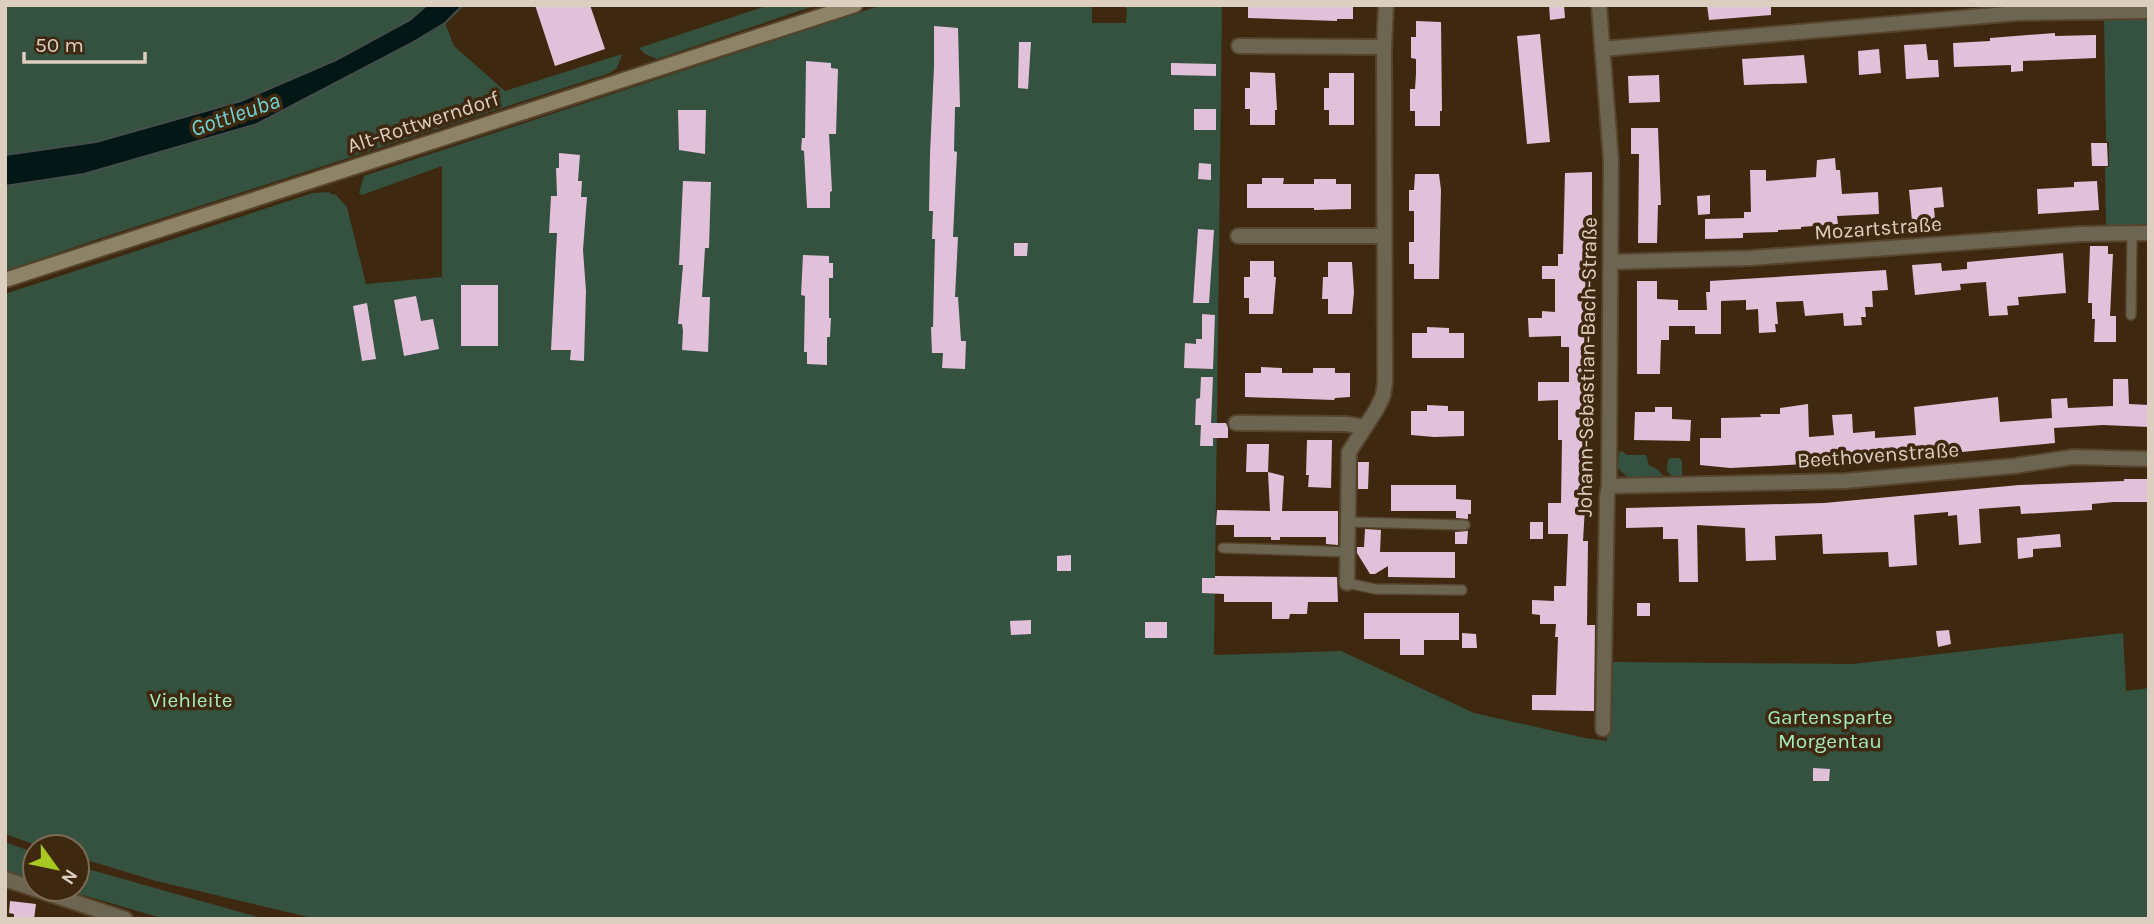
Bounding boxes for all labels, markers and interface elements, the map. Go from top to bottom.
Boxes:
scale bar [24,21,145,65]
text: 50 m [35,33,84,57]
street label: Alt-Rottwerndorf [344,86,503,158]
water label: Gottleuba [187,87,283,142]
street label: Mozartstraße [1813,212,1943,244]
street label: Johann-Sebastian-Bach-Straße [1572,217,1602,517]
street label: Beethovenstraße [1796,437,1960,473]
park label: Viehleite [149,688,233,712]
park label: Gartensparte Morgentau [1767,705,1893,753]
north arrow [21,833,91,903]
text: N [56,865,82,888]

